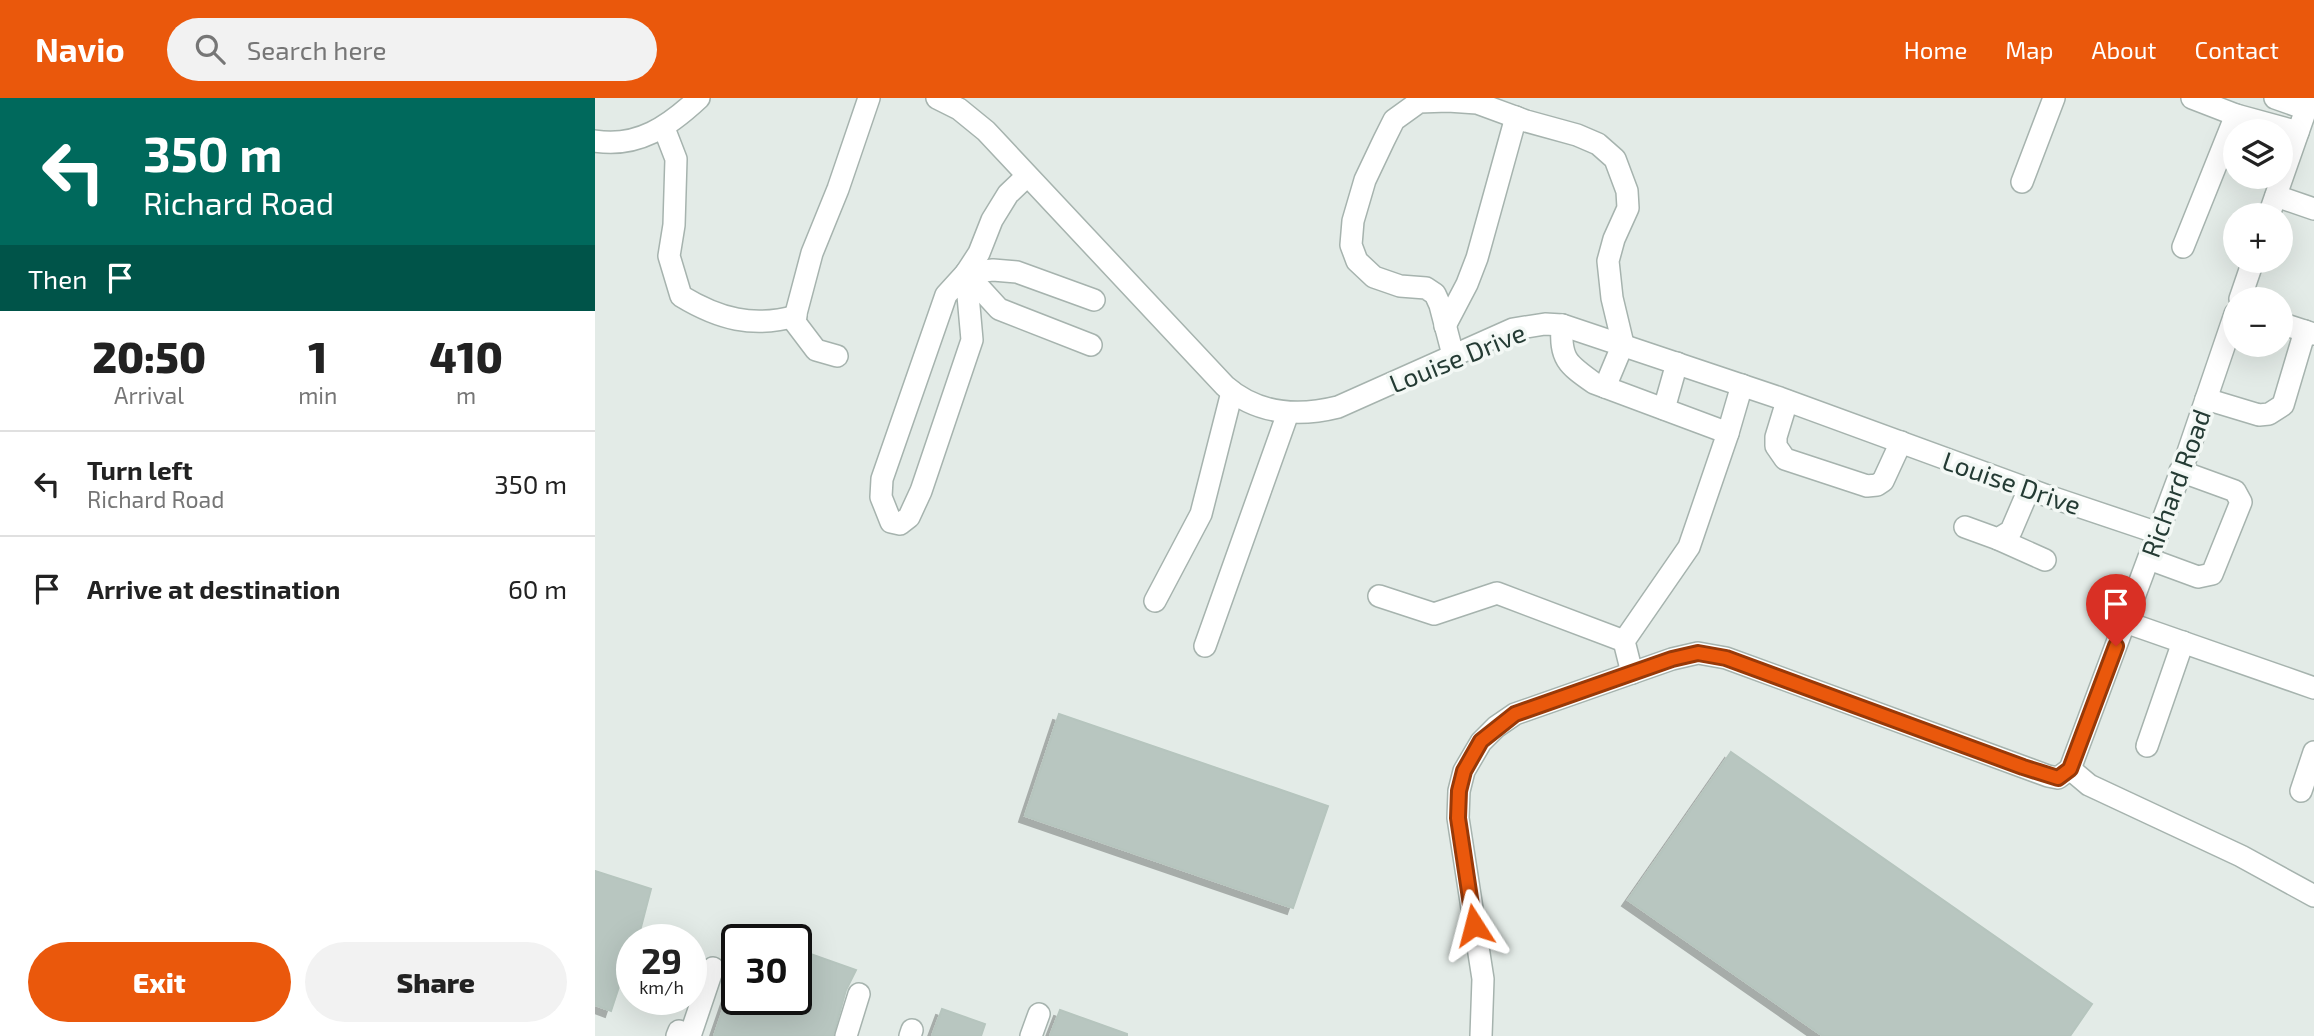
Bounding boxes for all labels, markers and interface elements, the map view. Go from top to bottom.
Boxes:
search box [167,18,657,81]
text: Navio [35,29,125,69]
icon: search [191,30,229,68]
text: Search here [247,34,386,65]
text: Home [1904,35,1967,64]
text: Map [2005,35,2053,64]
text: About [2091,35,2157,64]
text: Contact [2195,35,2279,64]
map controls [2223,119,2293,357]
button: layers [2223,119,2293,189]
text: 350 m [143,123,283,182]
icon: left [28,126,119,217]
text: Richard Road [143,183,334,221]
button: + [2223,203,2293,273]
icon: arrive [101,259,139,297]
text: Then [28,263,87,294]
button: − [2223,287,2293,357]
street label: Louise Drive [1384,316,1530,398]
text: 20:50 [92,331,206,381]
text: 1 [308,331,327,381]
text: 410 [430,331,503,381]
text: Arrival [114,381,184,409]
text: min [298,381,337,409]
text: m [456,381,476,409]
street label: Richard Road [2134,405,2216,561]
street label: Louise Drive [1939,444,2085,520]
text: Turn left [87,454,193,485]
icon: left [28,465,66,503]
text: 350 m [494,468,567,499]
text: Richard Road [87,485,224,513]
icon: arrive [28,570,66,608]
text: Arrive at destination [87,573,340,604]
text: 60 m [508,573,567,604]
pin [2086,574,2146,646]
icon: arrive [2097,585,2135,623]
position arrow [1437,888,1511,962]
speed limit sign: 30 [721,924,812,1015]
text: 29 [641,939,682,981]
button: Exit [28,942,291,1022]
button: Share [305,942,567,1022]
text: km/h [639,976,684,998]

